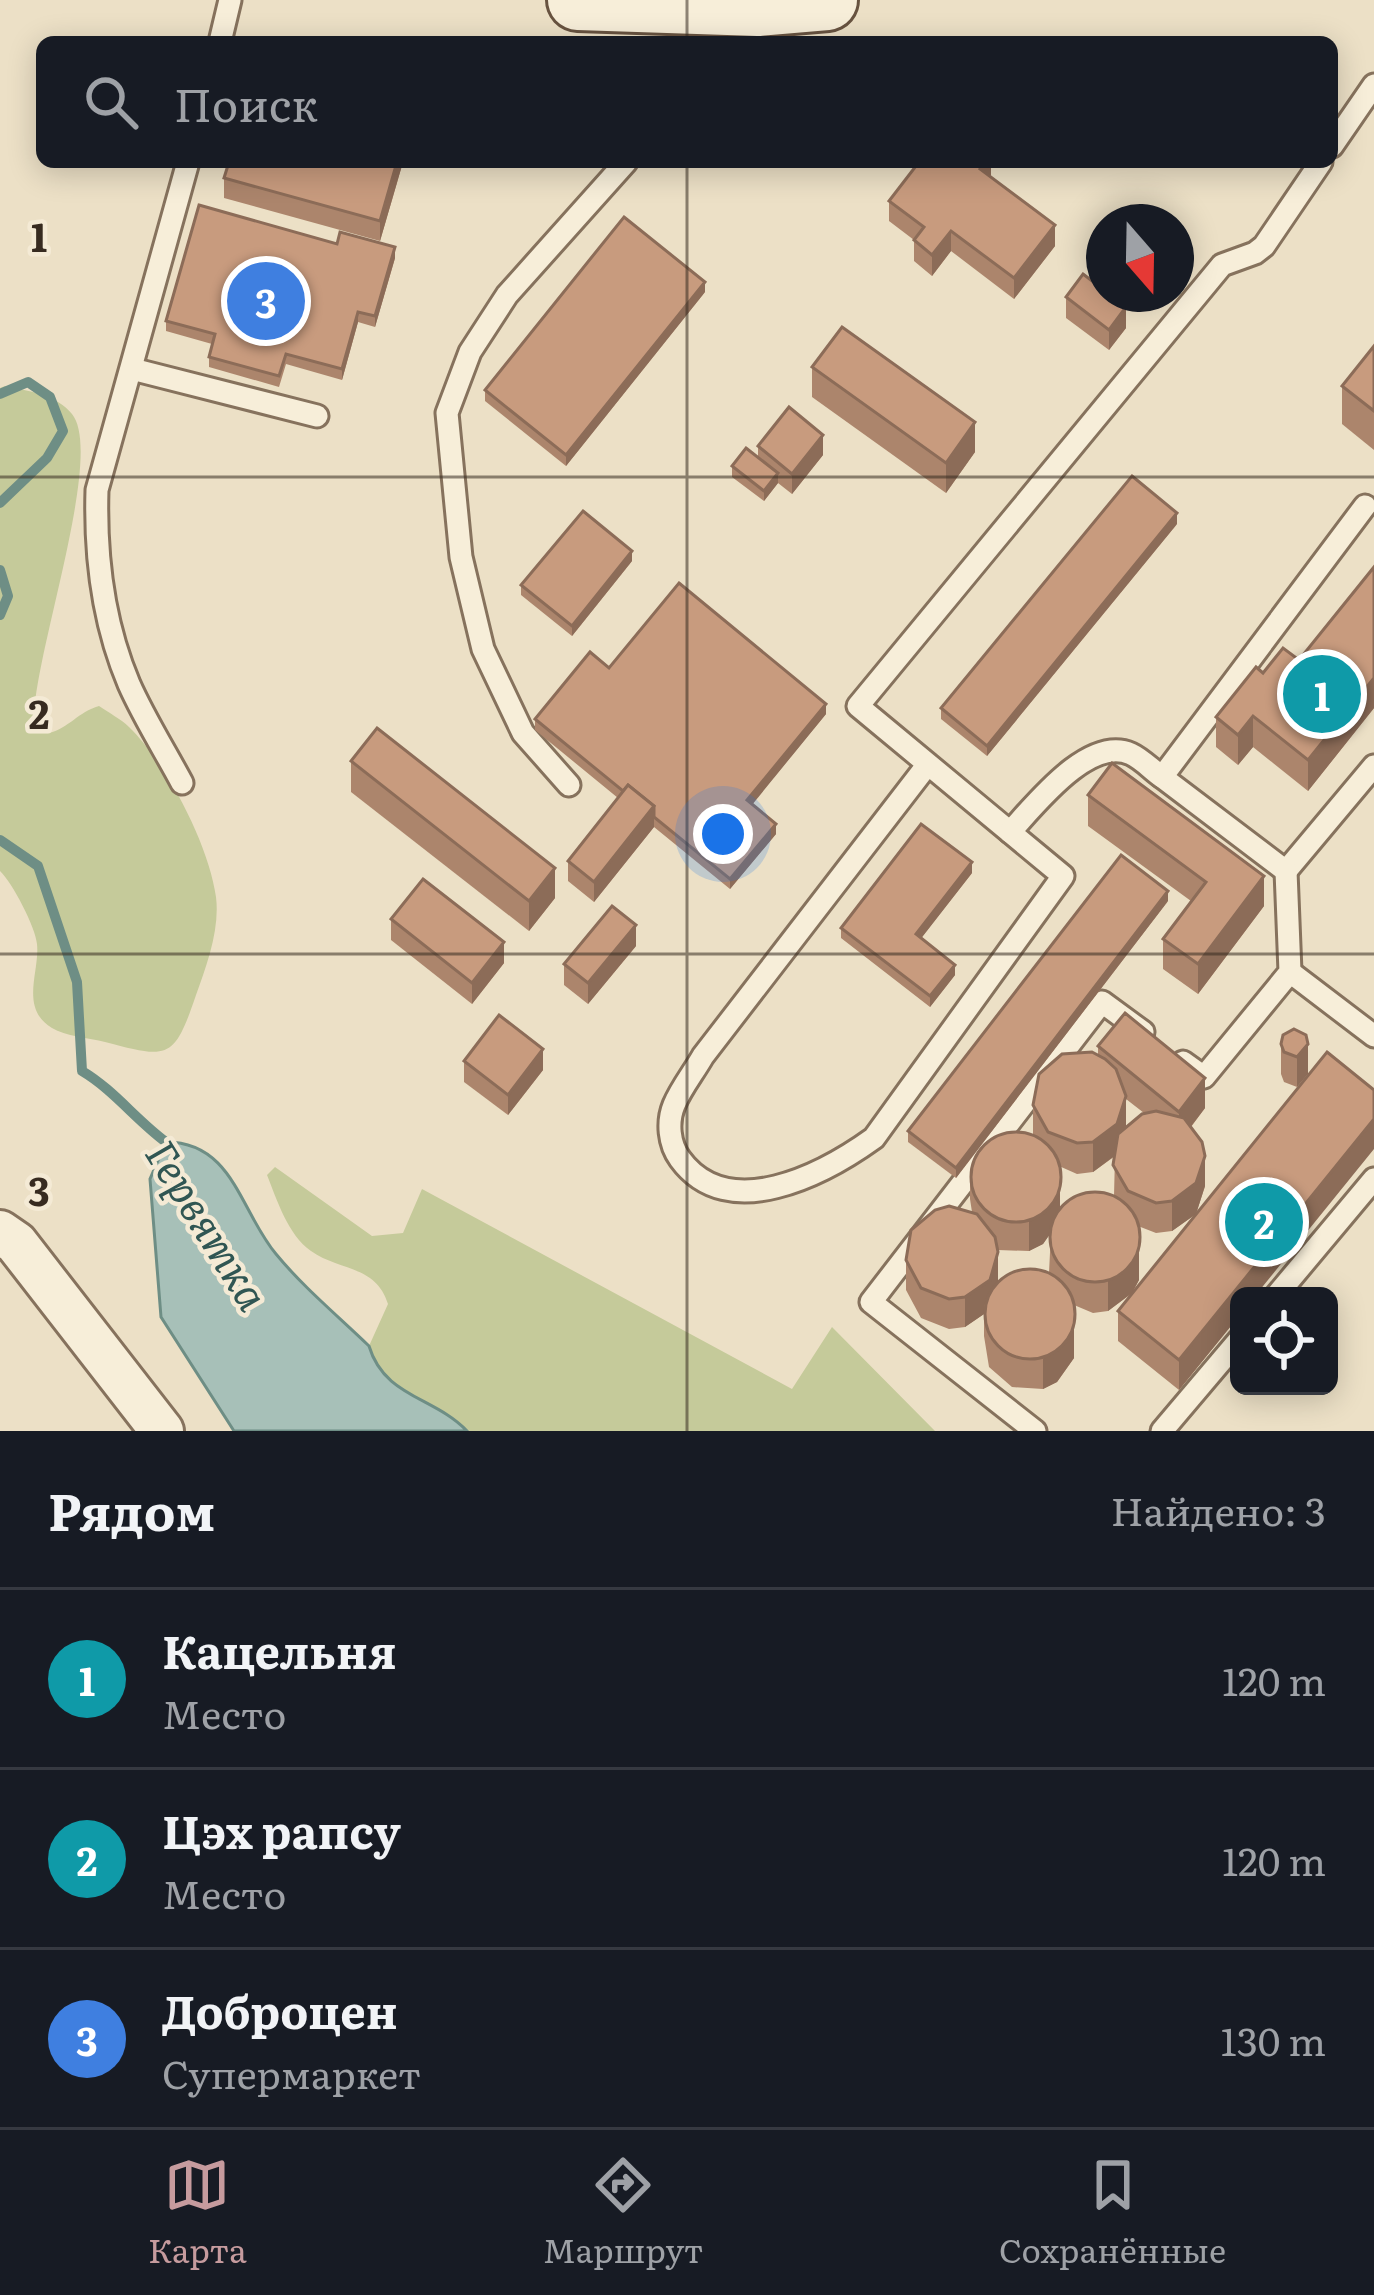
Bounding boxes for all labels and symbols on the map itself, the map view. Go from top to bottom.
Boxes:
north arrow [1086,204,1194,312]
text: 1 [31,206,47,264]
pin: 3 [227,256,305,346]
pin: 1 [1283,649,1361,739]
text: 2 [29,683,49,741]
your location [693,804,753,864]
water label: Гервятка [132,1127,286,1321]
text: 3 [28,1160,50,1218]
pin: 2 [1225,1177,1303,1267]

